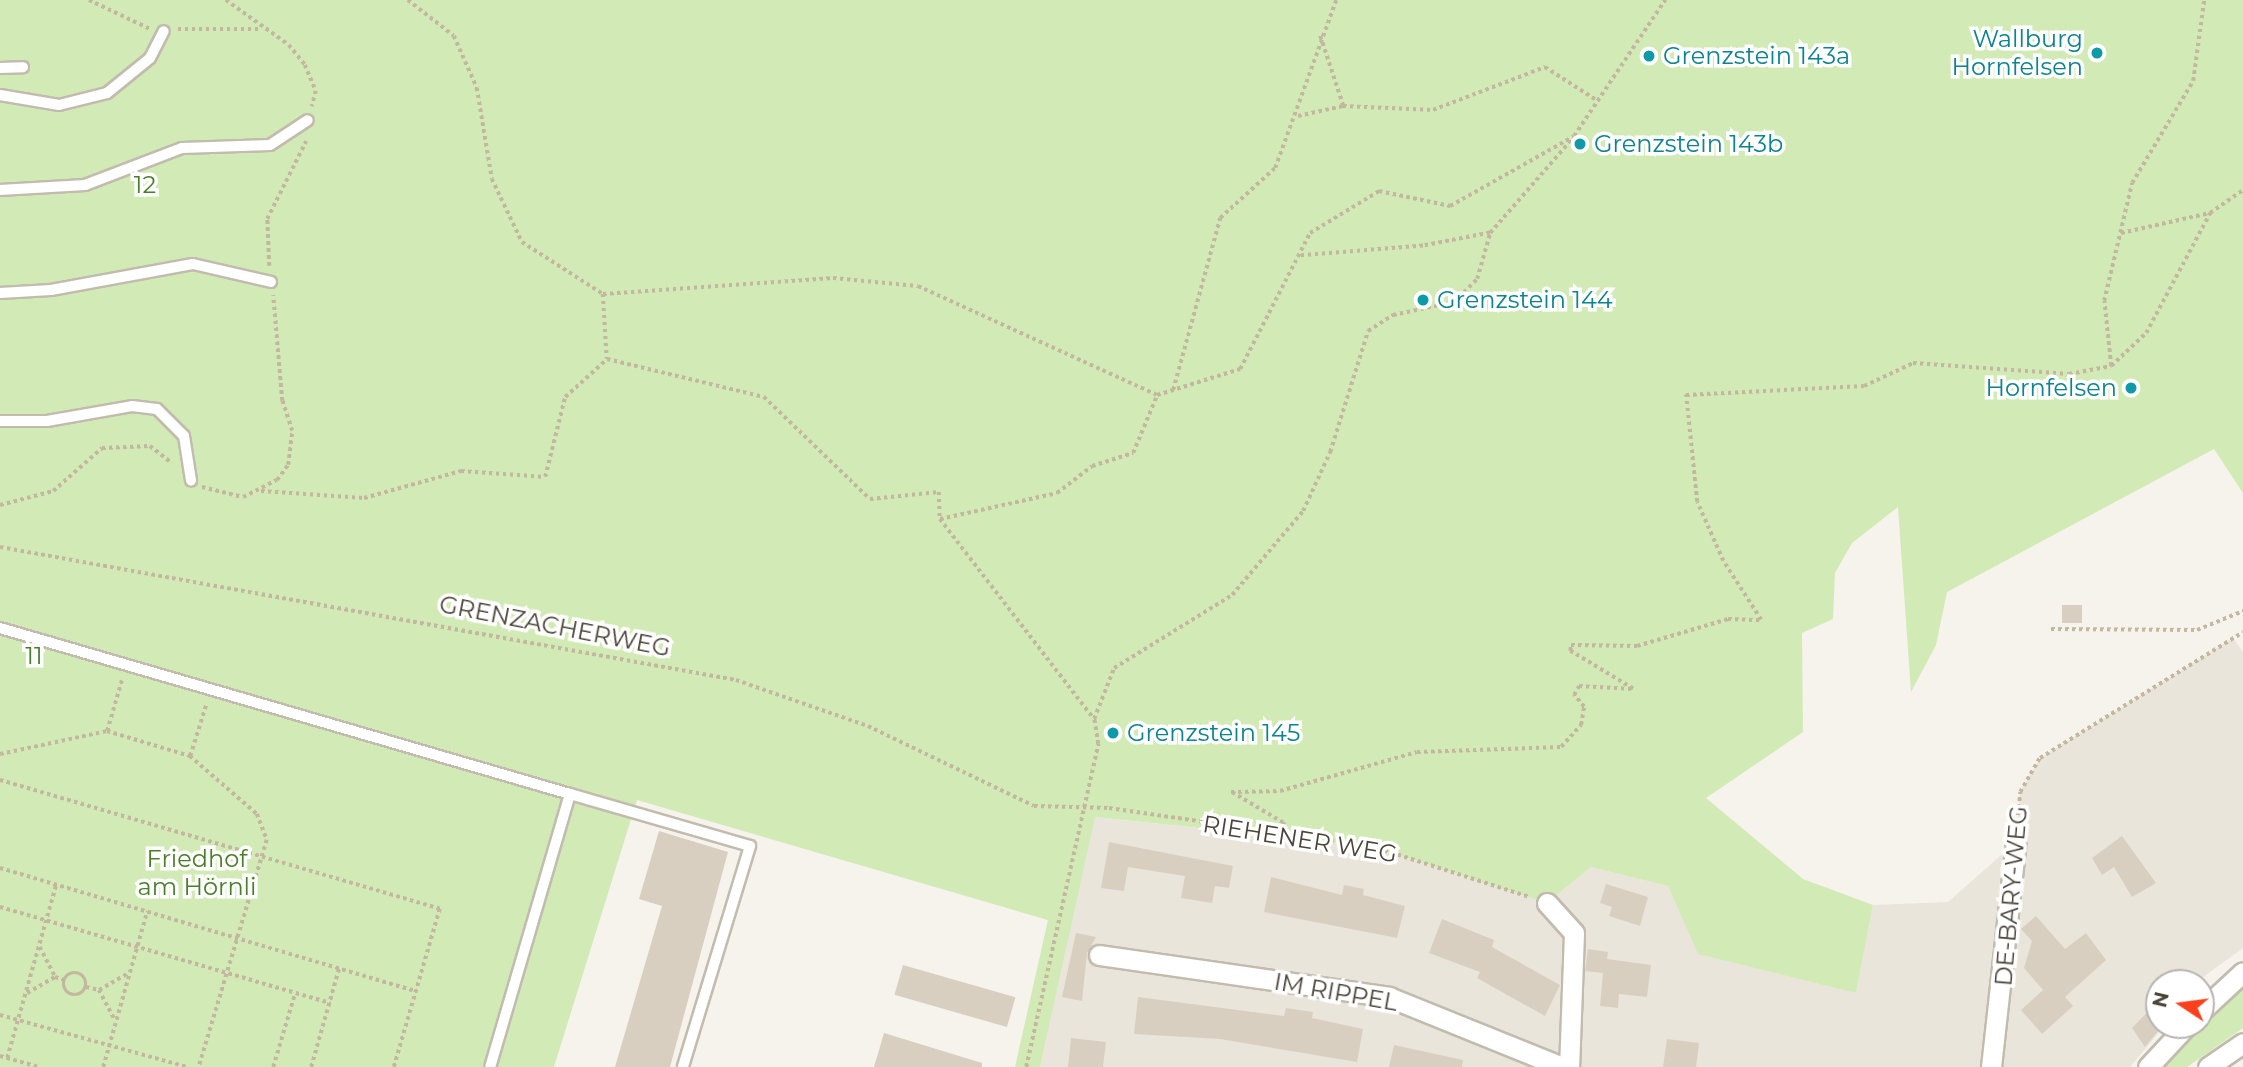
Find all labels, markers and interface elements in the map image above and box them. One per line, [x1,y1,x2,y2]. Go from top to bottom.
place label: Wallburg Hornfelsen [1951,25,2083,81]
place label: Grenzstein 143a [1663,42,1850,70]
marker: Wallburg Hornfelsen [2089,45,2105,61]
marker: Grenzstein 143a [1641,48,1657,64]
place label: Grenzstein 143b [1594,130,1783,158]
marker: Grenzstein 143b [1572,136,1588,152]
park label: 12 [134,171,156,199]
place label: Grenzstein 144 [1437,286,1613,314]
marker: Grenzstein 144 [1415,292,1431,308]
place label: Hornfelsen [1985,374,2117,402]
marker: Hornfelsen [2123,380,2139,396]
street label: GRENZACHERWEG [437,589,673,663]
park label: 11 [25,642,43,670]
place label: Grenzstein 145 [1127,719,1300,747]
marker: Grenzstein 145 [1105,725,1121,741]
street label: DE-BARY-WEG [1989,805,2033,987]
street label: RIEHENER WEG [1201,809,1399,869]
park label: Friedhof am Hörnli [137,845,257,901]
street label: IM RIPPEL [1272,967,1400,1017]
north arrow [2145,969,2215,1039]
text: N [2148,990,2174,1010]

